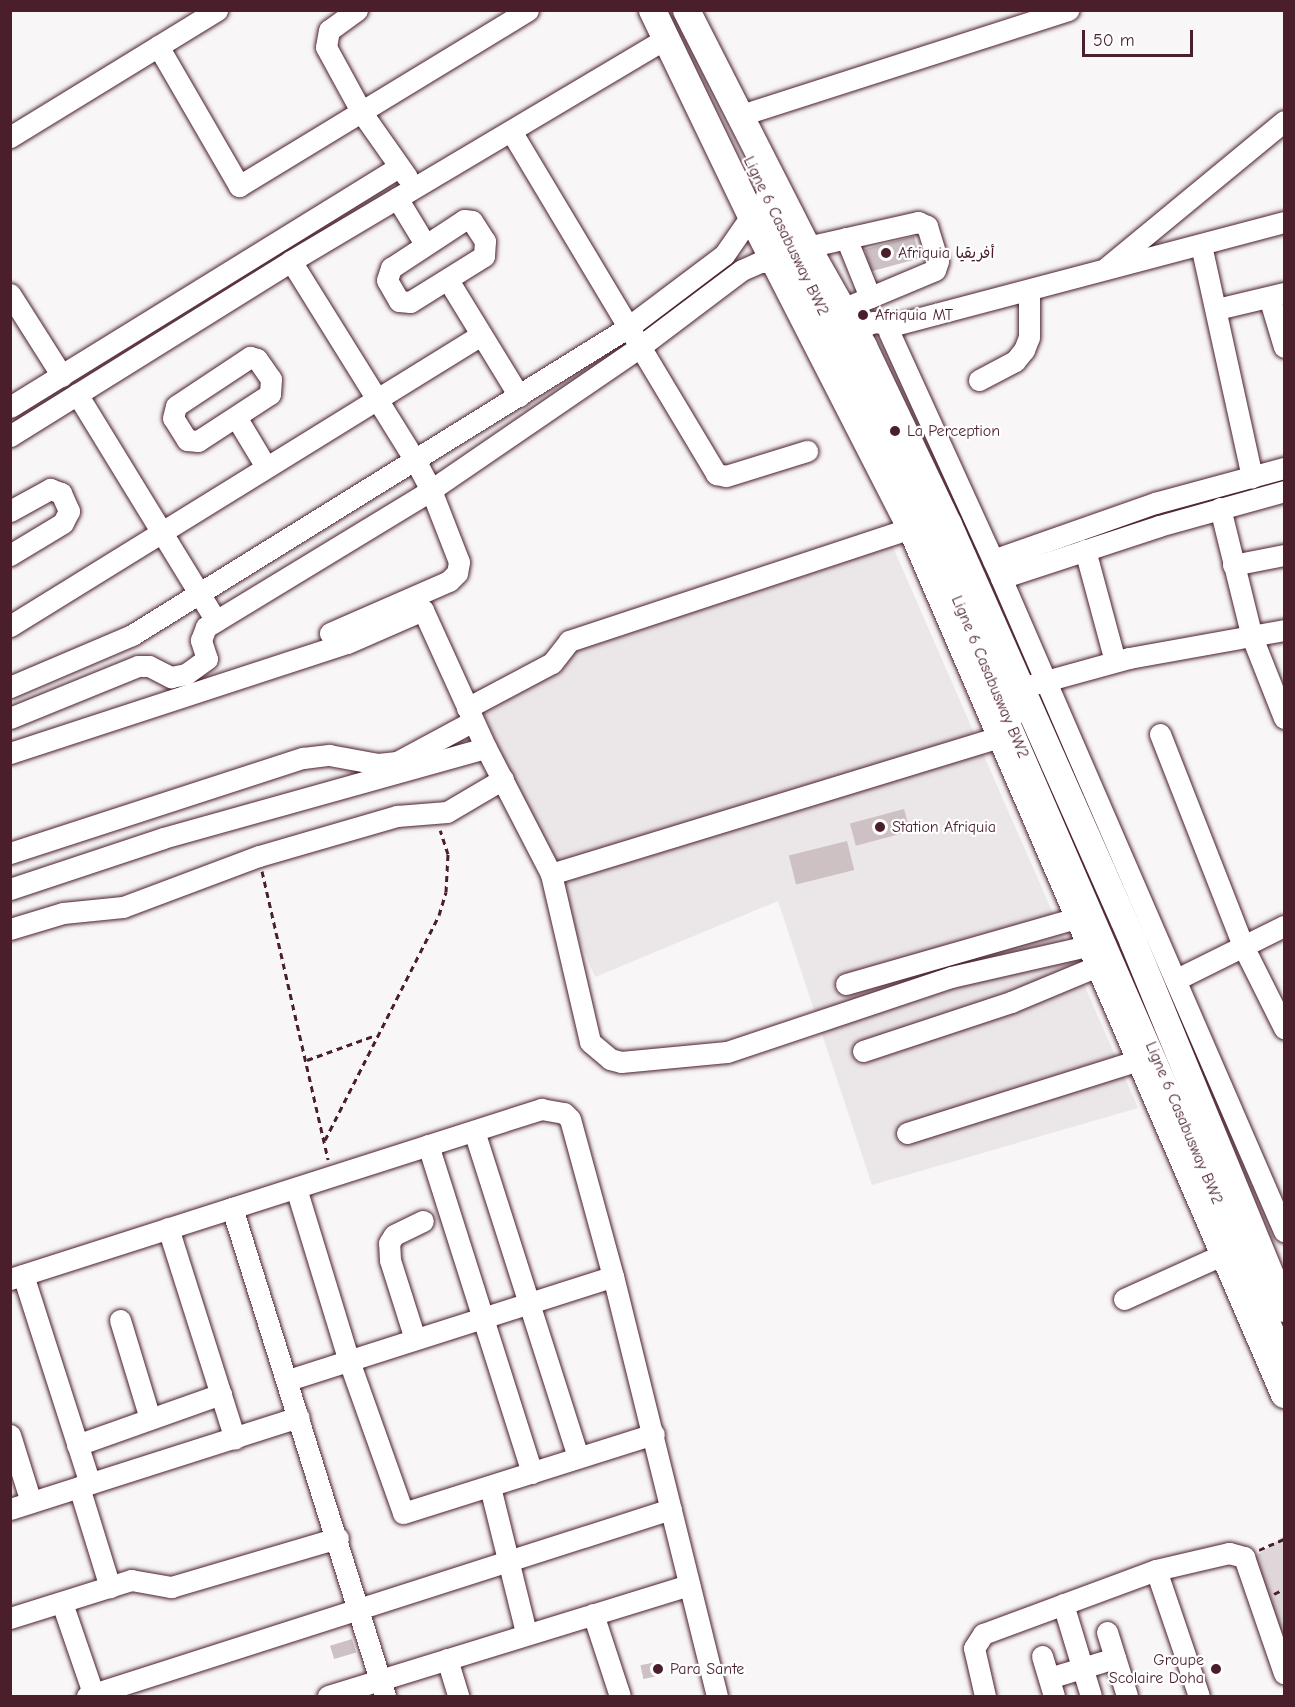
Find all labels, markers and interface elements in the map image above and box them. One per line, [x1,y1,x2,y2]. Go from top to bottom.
scale bar [1085,18,1196,56]
text: 50 m [1093,30,1135,51]
street label: Ligne 6 Casabusway BW2 [739,153,833,319]
place label: Afriquia أفريقيا [898,243,994,263]
marker: Afriquia أفريقيا [879,246,893,260]
place label: Afriquia MT [875,305,953,325]
marker: Afriquia MT [856,308,870,322]
place label: La Perception [907,421,1000,441]
marker: La Perception [888,424,902,438]
street label: Ligne 6 Casabusway BW2 [947,593,1033,761]
place label: Station Afriquia [892,817,996,837]
marker: Station Afriquia [873,820,887,834]
street label: Ligne 6 Casabusway BW2 [1141,1039,1227,1207]
place label: Groupe Scolaire Doha [1109,1650,1204,1688]
place label: Para Sante [670,1659,744,1679]
marker: Para Sante [651,1662,665,1676]
marker: Groupe Scolaire Doha [1209,1662,1223,1676]

